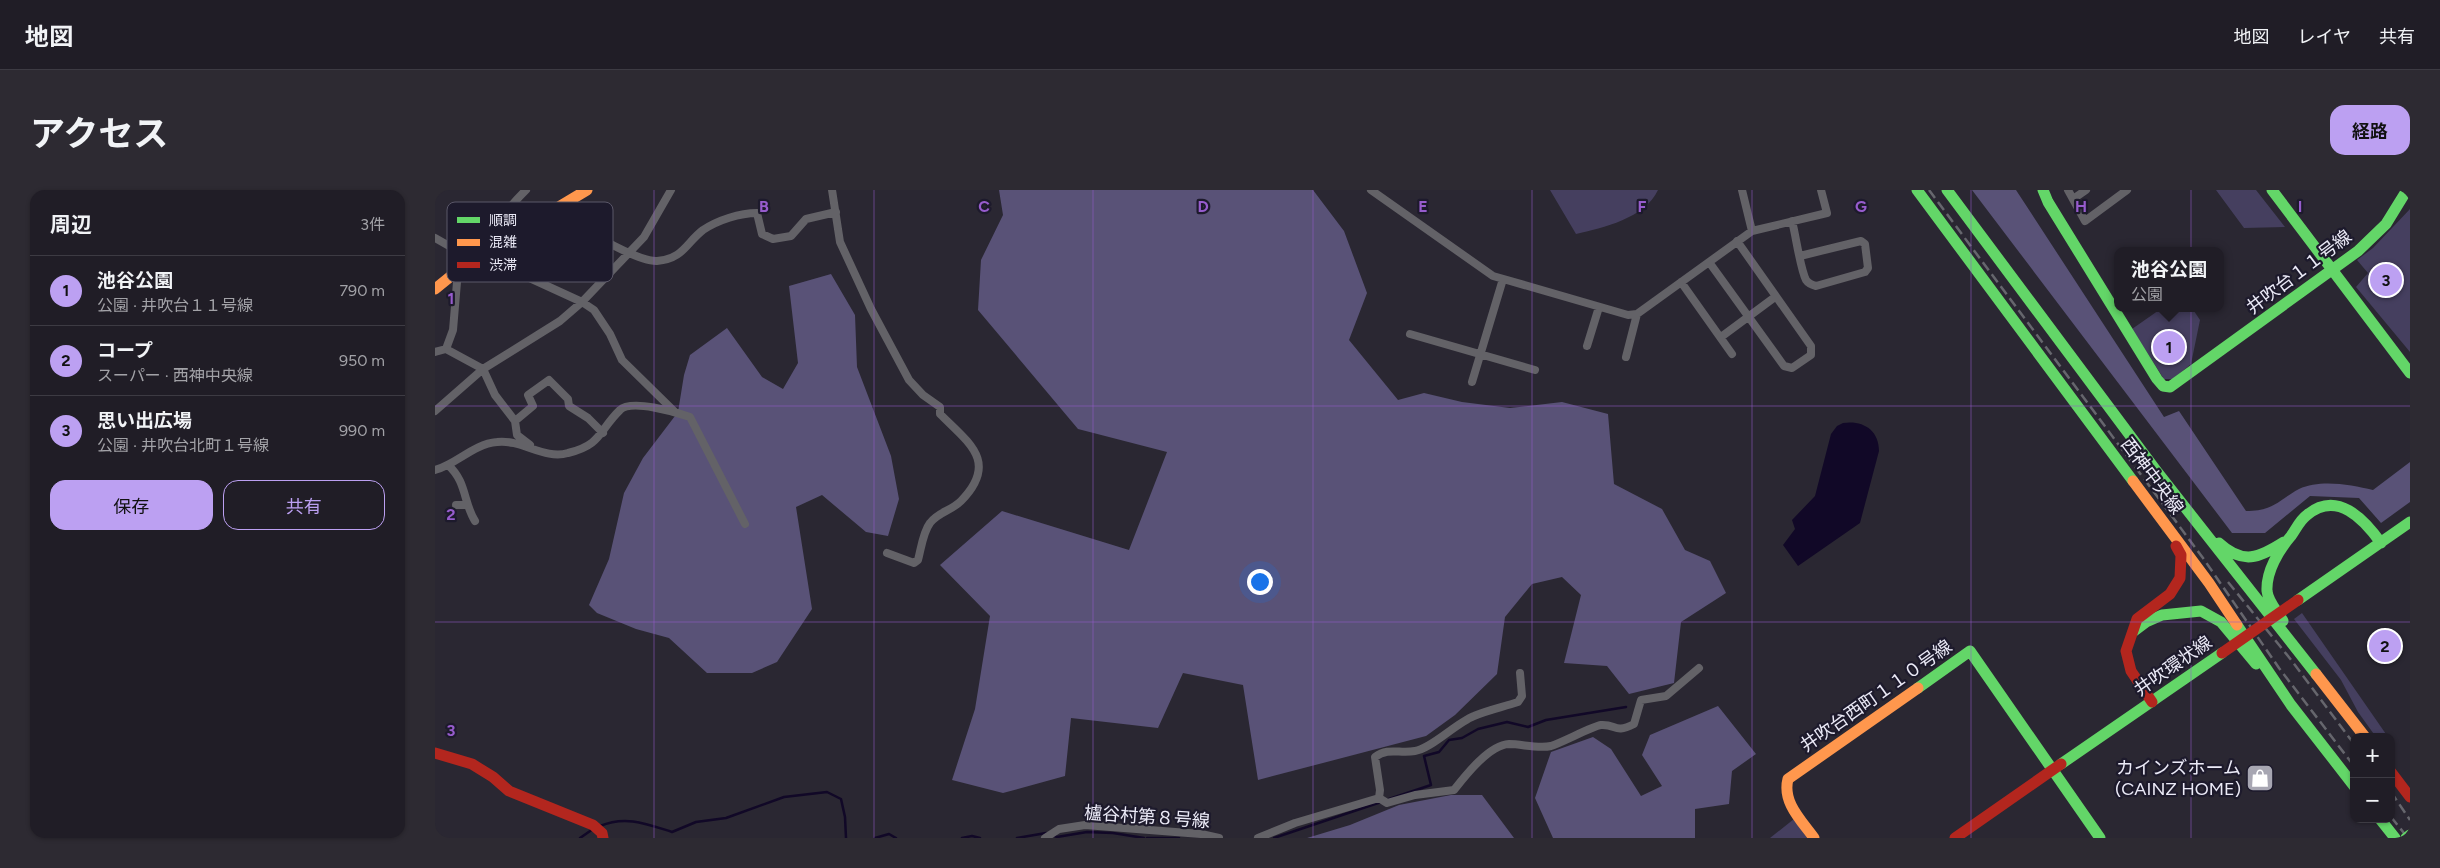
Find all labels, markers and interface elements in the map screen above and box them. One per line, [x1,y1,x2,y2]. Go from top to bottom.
text: 地図 [25,22,73,51]
text: 地図 [2234,26,2270,48]
text: レイヤ [2298,26,2351,48]
text: 共有 [2379,26,2415,48]
button: 経路 [2330,105,2410,155]
text: アクセス [30,113,168,155]
text: B [759,197,769,216]
text: C [978,197,990,216]
text: D [1197,197,1209,216]
text: E [1418,197,1428,216]
text: F [1638,197,1647,216]
text: G [1855,197,1867,216]
text: H [2075,197,2087,216]
text: I [2298,197,2302,216]
legend [447,202,613,282]
text: 周辺 [50,212,92,237]
text: 順調 [489,212,517,229]
text: 3件 [360,215,385,234]
street label: 井吹台１１号線 [2242,225,2356,319]
text: 混雑 [489,234,517,251]
popup [2114,247,2224,312]
text: 渋滞 [489,257,517,274]
text: 池谷公園 [2131,258,2207,281]
pin: 3 [2370,261,2402,299]
text: 池谷公園 [97,269,173,292]
text: 1 [63,281,69,300]
text: 790 m [340,281,385,300]
text: 公園 [2131,285,2163,304]
text: 1 [448,289,454,308]
text: 公園 · 井吹台１１号線 [97,296,253,315]
pin: 1 [2153,328,2185,366]
text: コープ [97,339,153,362]
text: 2 [61,351,71,370]
text: 950 m [339,351,385,370]
text: スーパー · 西神中央線 [97,366,253,385]
text: 思い出広場 [97,409,192,432]
text: 3 [62,421,70,440]
text: 990 m [339,421,385,440]
street label: 西神中央線 [2116,433,2188,519]
text: 公園 · 井吹台北町１号線 [97,436,269,455]
button: 保存 [50,480,213,530]
button: 共有 [223,480,385,530]
text: 2 [446,505,456,524]
your location [1247,569,1273,595]
pin: 2 [2369,627,2401,665]
street label: 井吹環状線 [2130,631,2216,701]
street label: 井吹台西町１１０号線 [1796,635,1956,757]
text: 3 [447,721,456,740]
map controls [2350,733,2395,823]
button: + [2350,733,2395,778]
place label: カインズホーム (CAINZ HOME) [2115,757,2241,800]
shop icon: カインズホーム (CAINZ HOME) [2245,763,2275,793]
button: − [2350,778,2395,823]
street label: 櫨谷村第８号線 [1083,802,1211,832]

